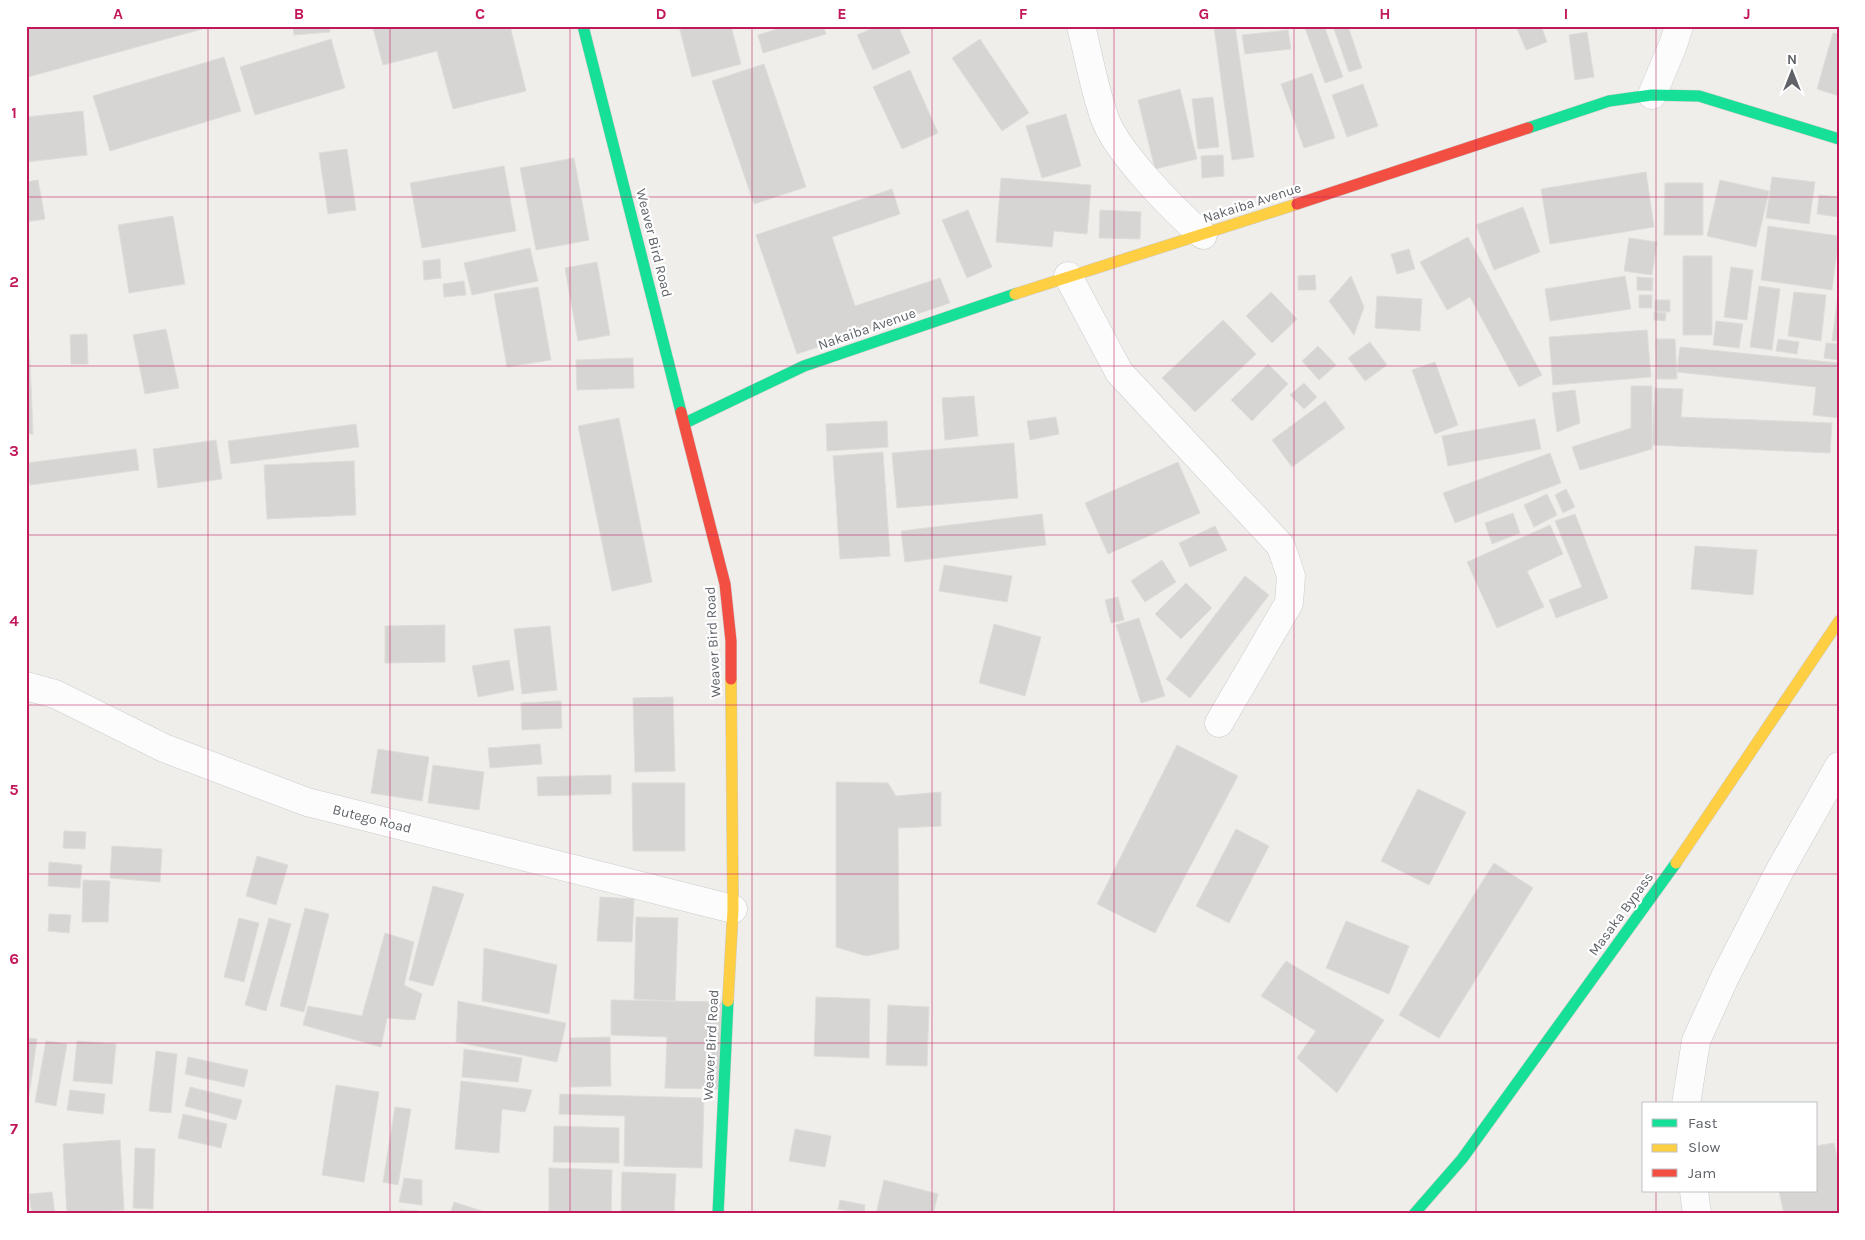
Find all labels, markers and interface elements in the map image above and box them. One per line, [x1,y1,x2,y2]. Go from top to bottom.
text: A [113,4,123,23]
text: B [294,4,304,23]
text: C [475,4,485,23]
text: D [656,4,667,23]
text: E [837,4,847,23]
text: F [1019,4,1028,23]
text: G [1199,4,1209,23]
text: H [1379,4,1391,23]
text: I [1564,4,1568,23]
text: J [1743,4,1751,23]
north arrow [1768,48,1818,98]
text: N [1787,51,1797,68]
text: 1 [11,103,17,122]
street label: Nakaiba Avenue [1201,179,1303,227]
street label: Weaver Bird Road [632,187,676,299]
text: 2 [9,272,19,291]
street label: Nakaiba Avenue [816,304,918,354]
text: 3 [9,441,19,460]
street label: Weaver Bird Road [702,586,724,698]
text: 4 [9,611,19,630]
text: 5 [9,780,19,799]
street label: Butego Road [331,801,413,837]
street label: Masaka Bypass [1585,869,1657,959]
text: 6 [9,949,19,968]
street label: Weaver Bird Road [700,989,722,1101]
legend [1642,1102,1818,1192]
text: Fast [1688,1114,1718,1132]
text: 7 [10,1119,18,1138]
text: Slow [1688,1138,1720,1156]
text: Jam [1688,1164,1716,1182]

